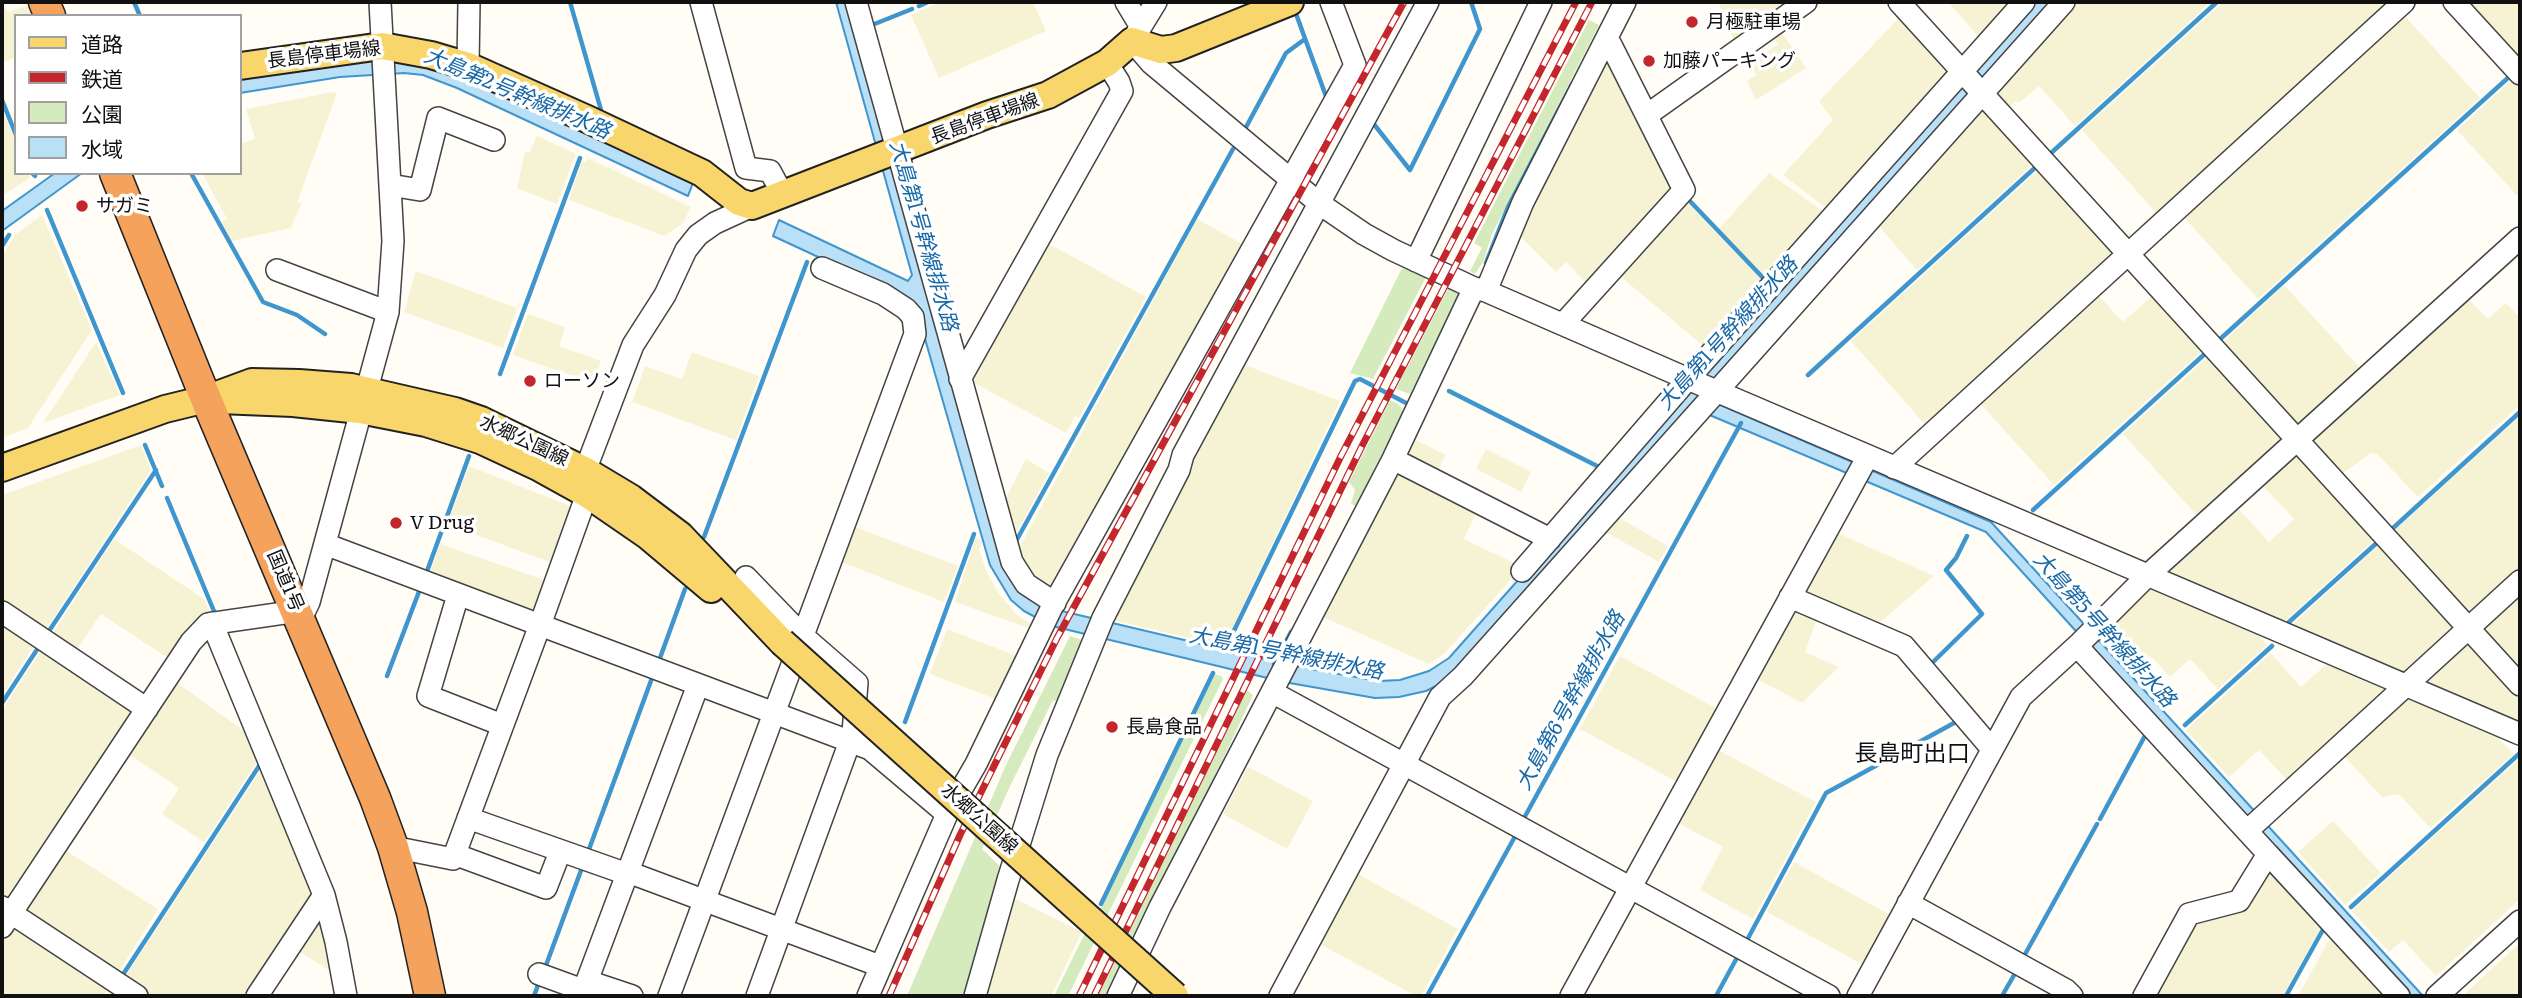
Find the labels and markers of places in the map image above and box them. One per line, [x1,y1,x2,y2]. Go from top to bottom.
place label: 月極駐車場 [1706,11,1801,33]
marker: 月極駐車場 [1684,14,1700,30]
place label: 加藤パーキング [1663,50,1796,72]
marker: 加藤パーキング [1641,53,1657,69]
place label: サガミ [96,195,153,217]
marker: サガミ [74,198,90,214]
place label: ローソン [544,370,620,392]
marker: ローソン [522,373,538,389]
place label: V Drug [410,512,474,534]
marker: V Drug [388,515,404,531]
place label: 長島食品 [1126,716,1202,738]
marker: 長島食品 [1104,719,1120,735]

